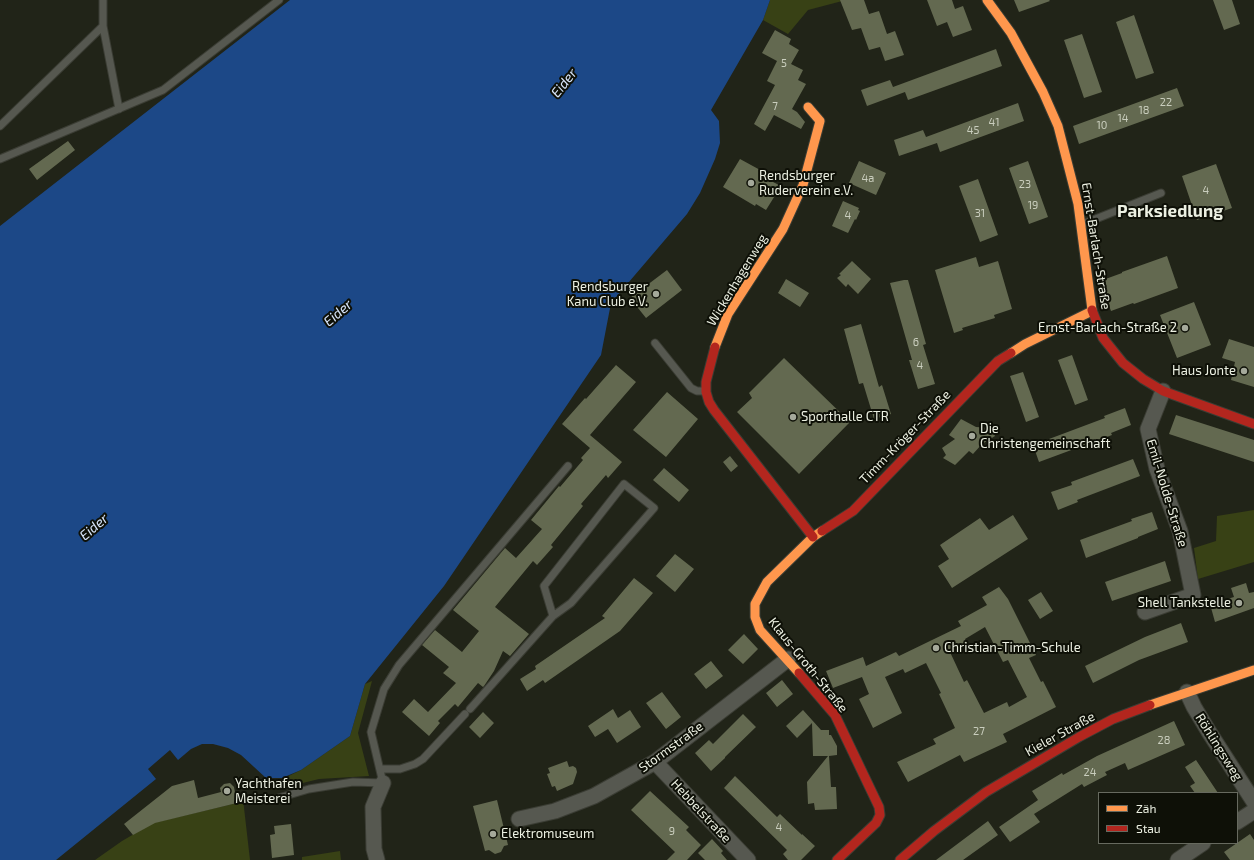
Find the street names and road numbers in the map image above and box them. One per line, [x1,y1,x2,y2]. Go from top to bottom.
street label: Ernst-Barlach-Straße [1078,181,1114,311]
street label: Wickenhagenweg [703,231,771,329]
street label: Timm-Kröger-Straße [856,387,954,487]
street label: Emil-Nolde-Straße [1143,437,1191,549]
street label: Klaus-Groth-Straße [765,614,851,716]
street label: Kieler Straße [1022,708,1098,760]
street label: Röhlingsweg [1192,711,1246,783]
street label: Stormstraße [636,718,706,776]
street label: Hebbelstraße [668,776,734,846]

